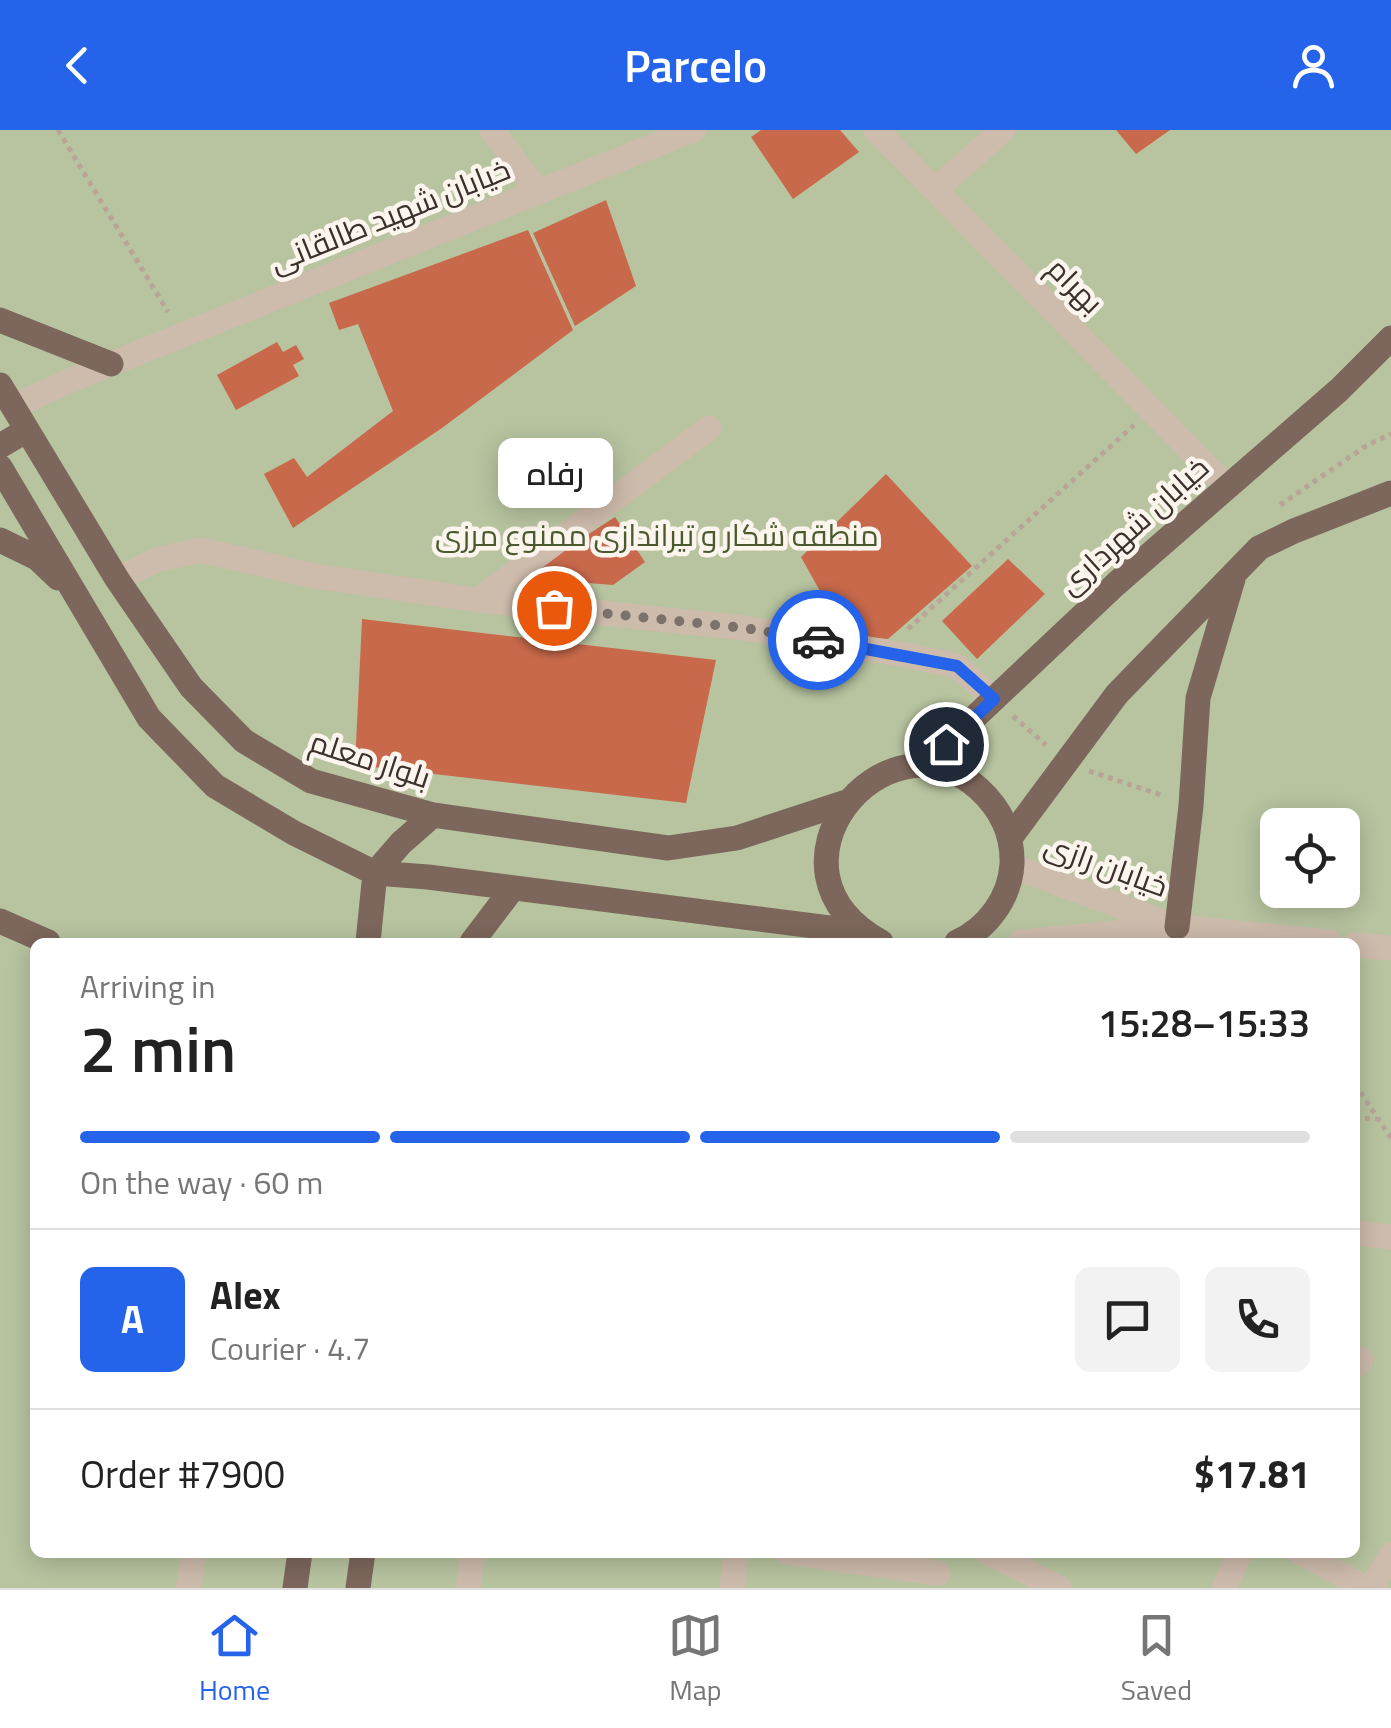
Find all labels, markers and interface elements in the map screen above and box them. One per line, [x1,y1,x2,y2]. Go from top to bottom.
text: Parcelo [624,31,767,99]
icon: back [50,38,105,93]
icon: person [1286,38,1341,93]
street label: خیابان شهيد طالقانی [262,146,517,284]
street label: بهرام [1037,247,1114,324]
callout: رفاه [496,438,612,508]
street label: خیابان شهرداری [1048,445,1219,605]
text: رفاه [527,449,584,497]
park label: منطقه شکار و تیراندازی ممنوع مرزی [435,512,879,558]
pin [512,566,597,651]
icon: bag [527,581,582,636]
courier [768,590,868,690]
icon: car [791,613,846,668]
pin [904,702,989,787]
icon: home [919,717,974,772]
street label: بلوار معلم [304,718,437,800]
map controls [1260,808,1360,908]
button: locate [1260,808,1360,908]
street label: خیابان رازی [1038,821,1175,909]
text: Arriving in [80,962,216,1010]
text: 15:28–15:33 [1098,994,1310,1052]
text: 2 min [80,998,236,1097]
text: On the way · 60 m [80,1158,323,1206]
text: Alex [210,1266,281,1324]
button: chat [1075,1267,1180,1372]
button: phone [1205,1267,1310,1372]
text: A [121,1290,144,1348]
text: Courier · 4.7 [210,1324,370,1372]
text: Order #7900 [80,1445,285,1503]
text: $17.81 [1194,1445,1310,1503]
tab: Home [199,1608,270,1711]
tab: Map [668,1608,723,1711]
tab: Saved [1121,1608,1192,1711]

